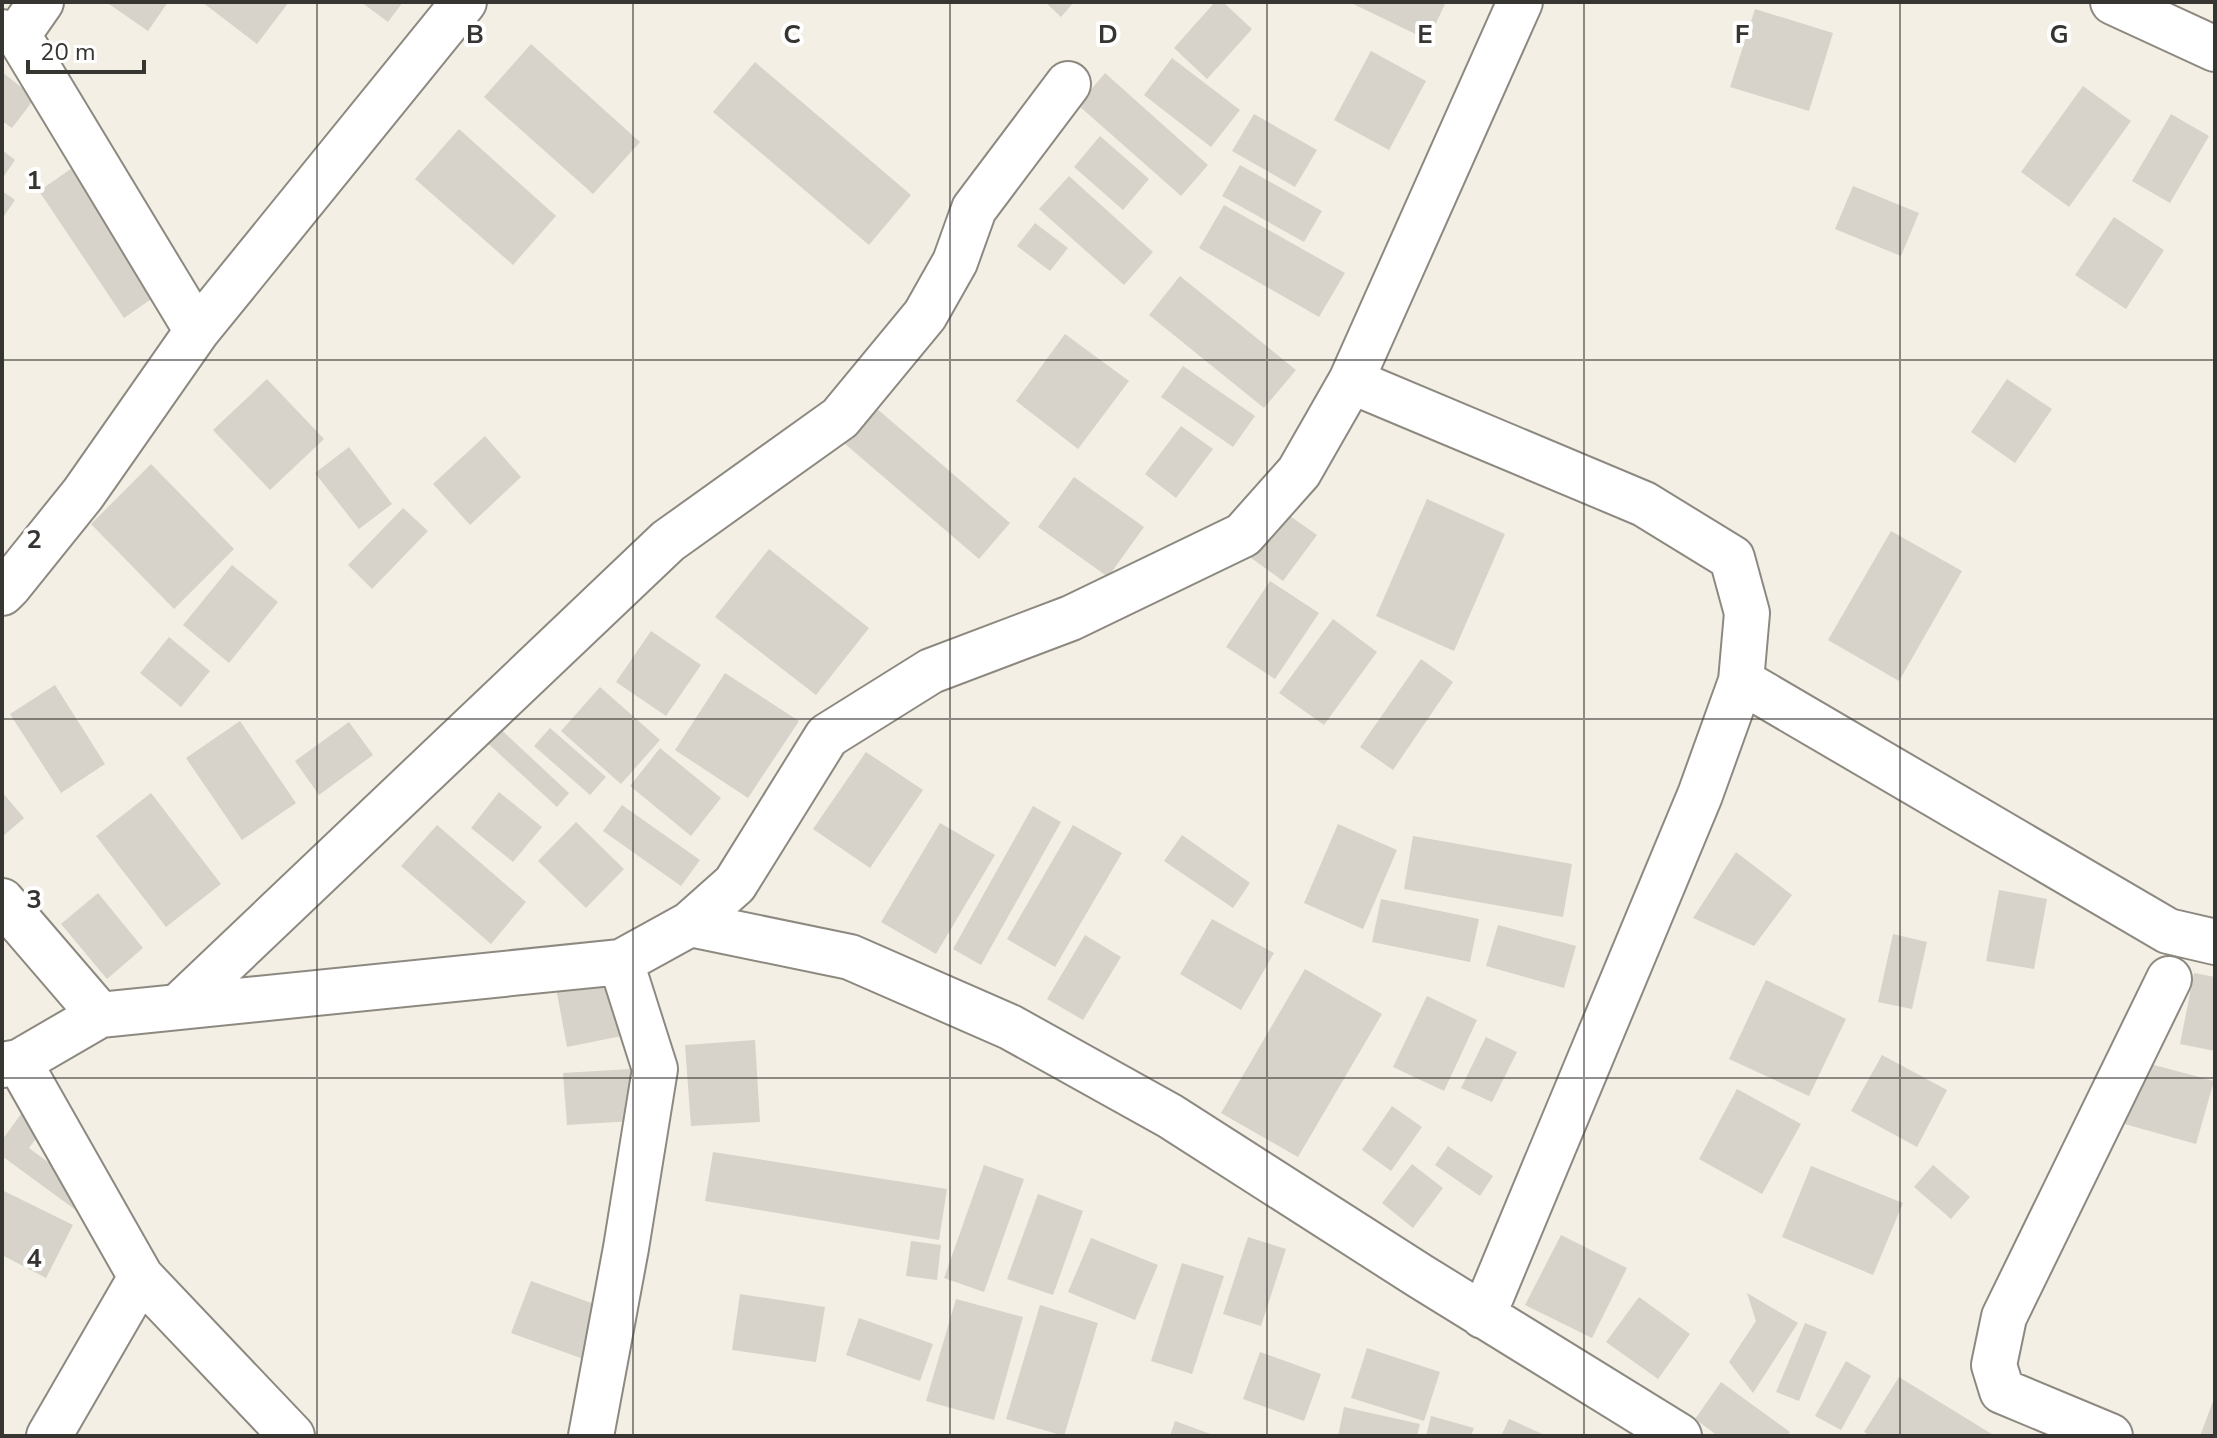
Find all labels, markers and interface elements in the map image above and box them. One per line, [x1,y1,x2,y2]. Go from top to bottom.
text: B [466,17,484,52]
text: C [783,17,801,52]
text: D [1098,17,1118,52]
text: E [1417,17,1433,52]
text: F [1735,17,1749,52]
text: G [2049,17,2069,52]
scale bar [28,24,144,74]
text: 20 m [40,36,96,68]
text: 1 [26,163,42,198]
text: 2 [26,522,42,557]
text: 3 [26,882,42,917]
text: 4 [26,1241,42,1276]

